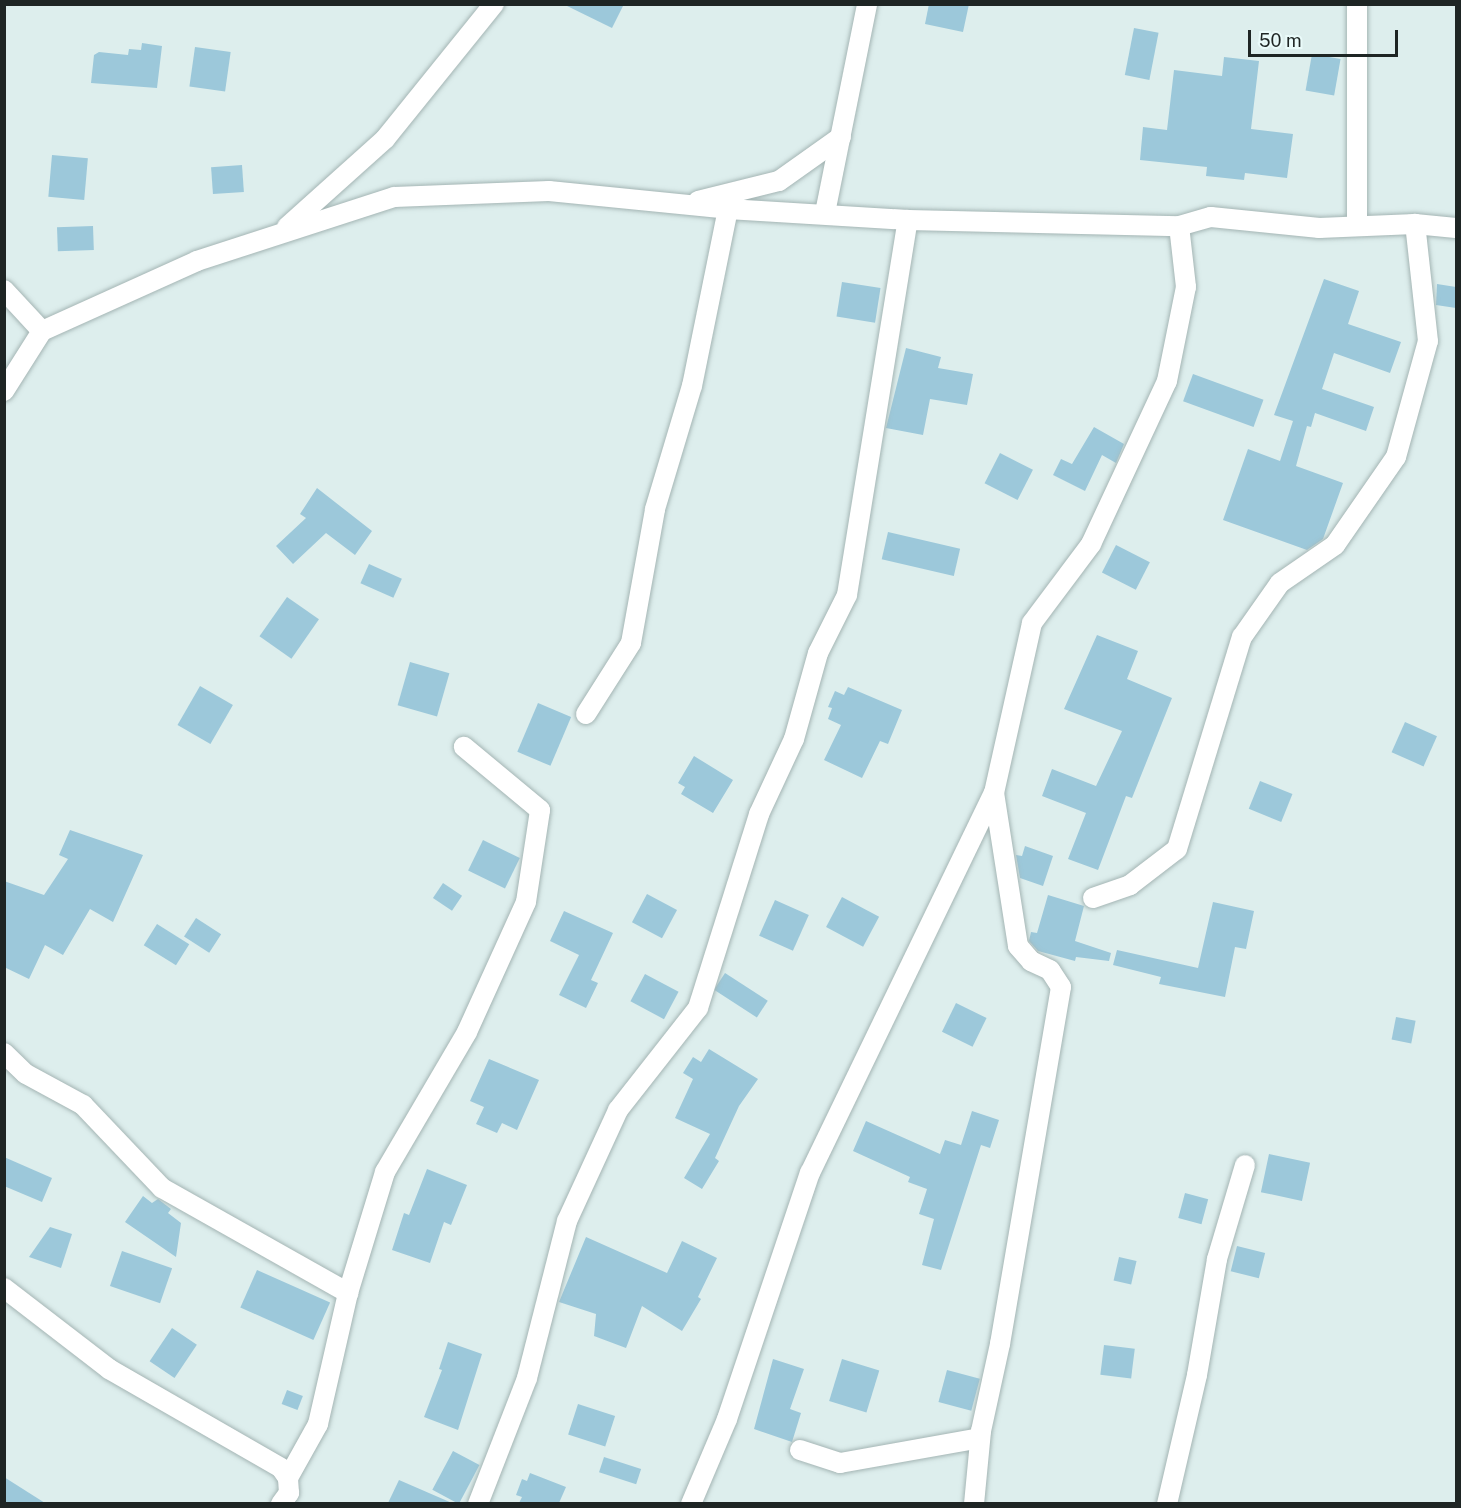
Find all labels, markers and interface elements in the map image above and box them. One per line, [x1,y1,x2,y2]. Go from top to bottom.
scale bar [1251,18,1401,56]
text: 50 m [1259,30,1302,51]

